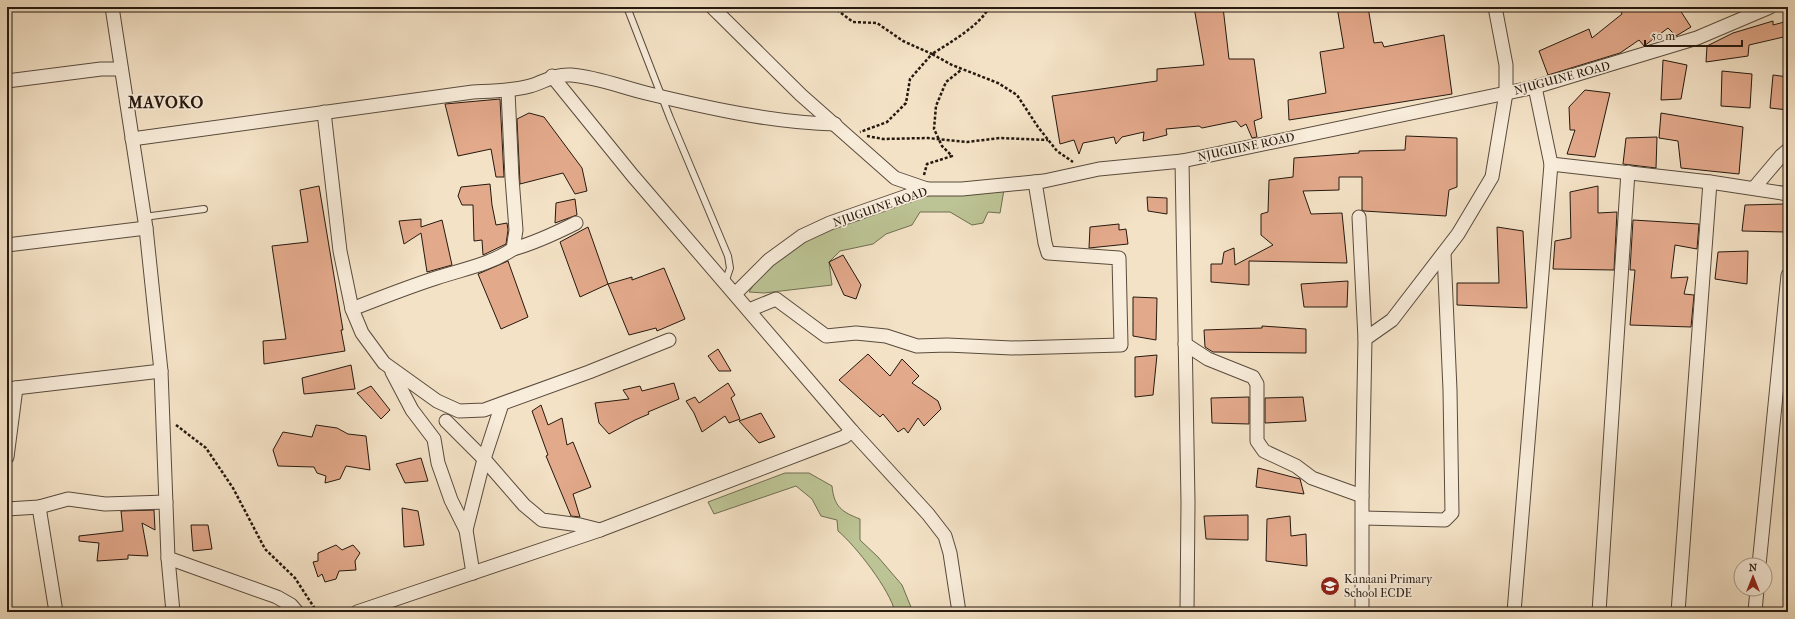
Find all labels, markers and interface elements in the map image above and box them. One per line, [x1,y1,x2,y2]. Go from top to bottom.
scale bar [1645,22,1742,48]
text: 50 m [1651,29,1675,43]
street label: NJUGUINE ROAD [1512,58,1612,98]
district label: MAVOKO [127,93,204,112]
street label: NJUGUINE ROAD [1196,130,1296,164]
street label: NJUGUINE ROAD [831,184,929,230]
north arrow [1733,557,1773,597]
text: N [1749,561,1758,574]
place label: Kanaani Primary School ECDE [1344,572,1433,600]
school or university icon: Kanaani Primary School ECDE [1319,575,1341,597]

